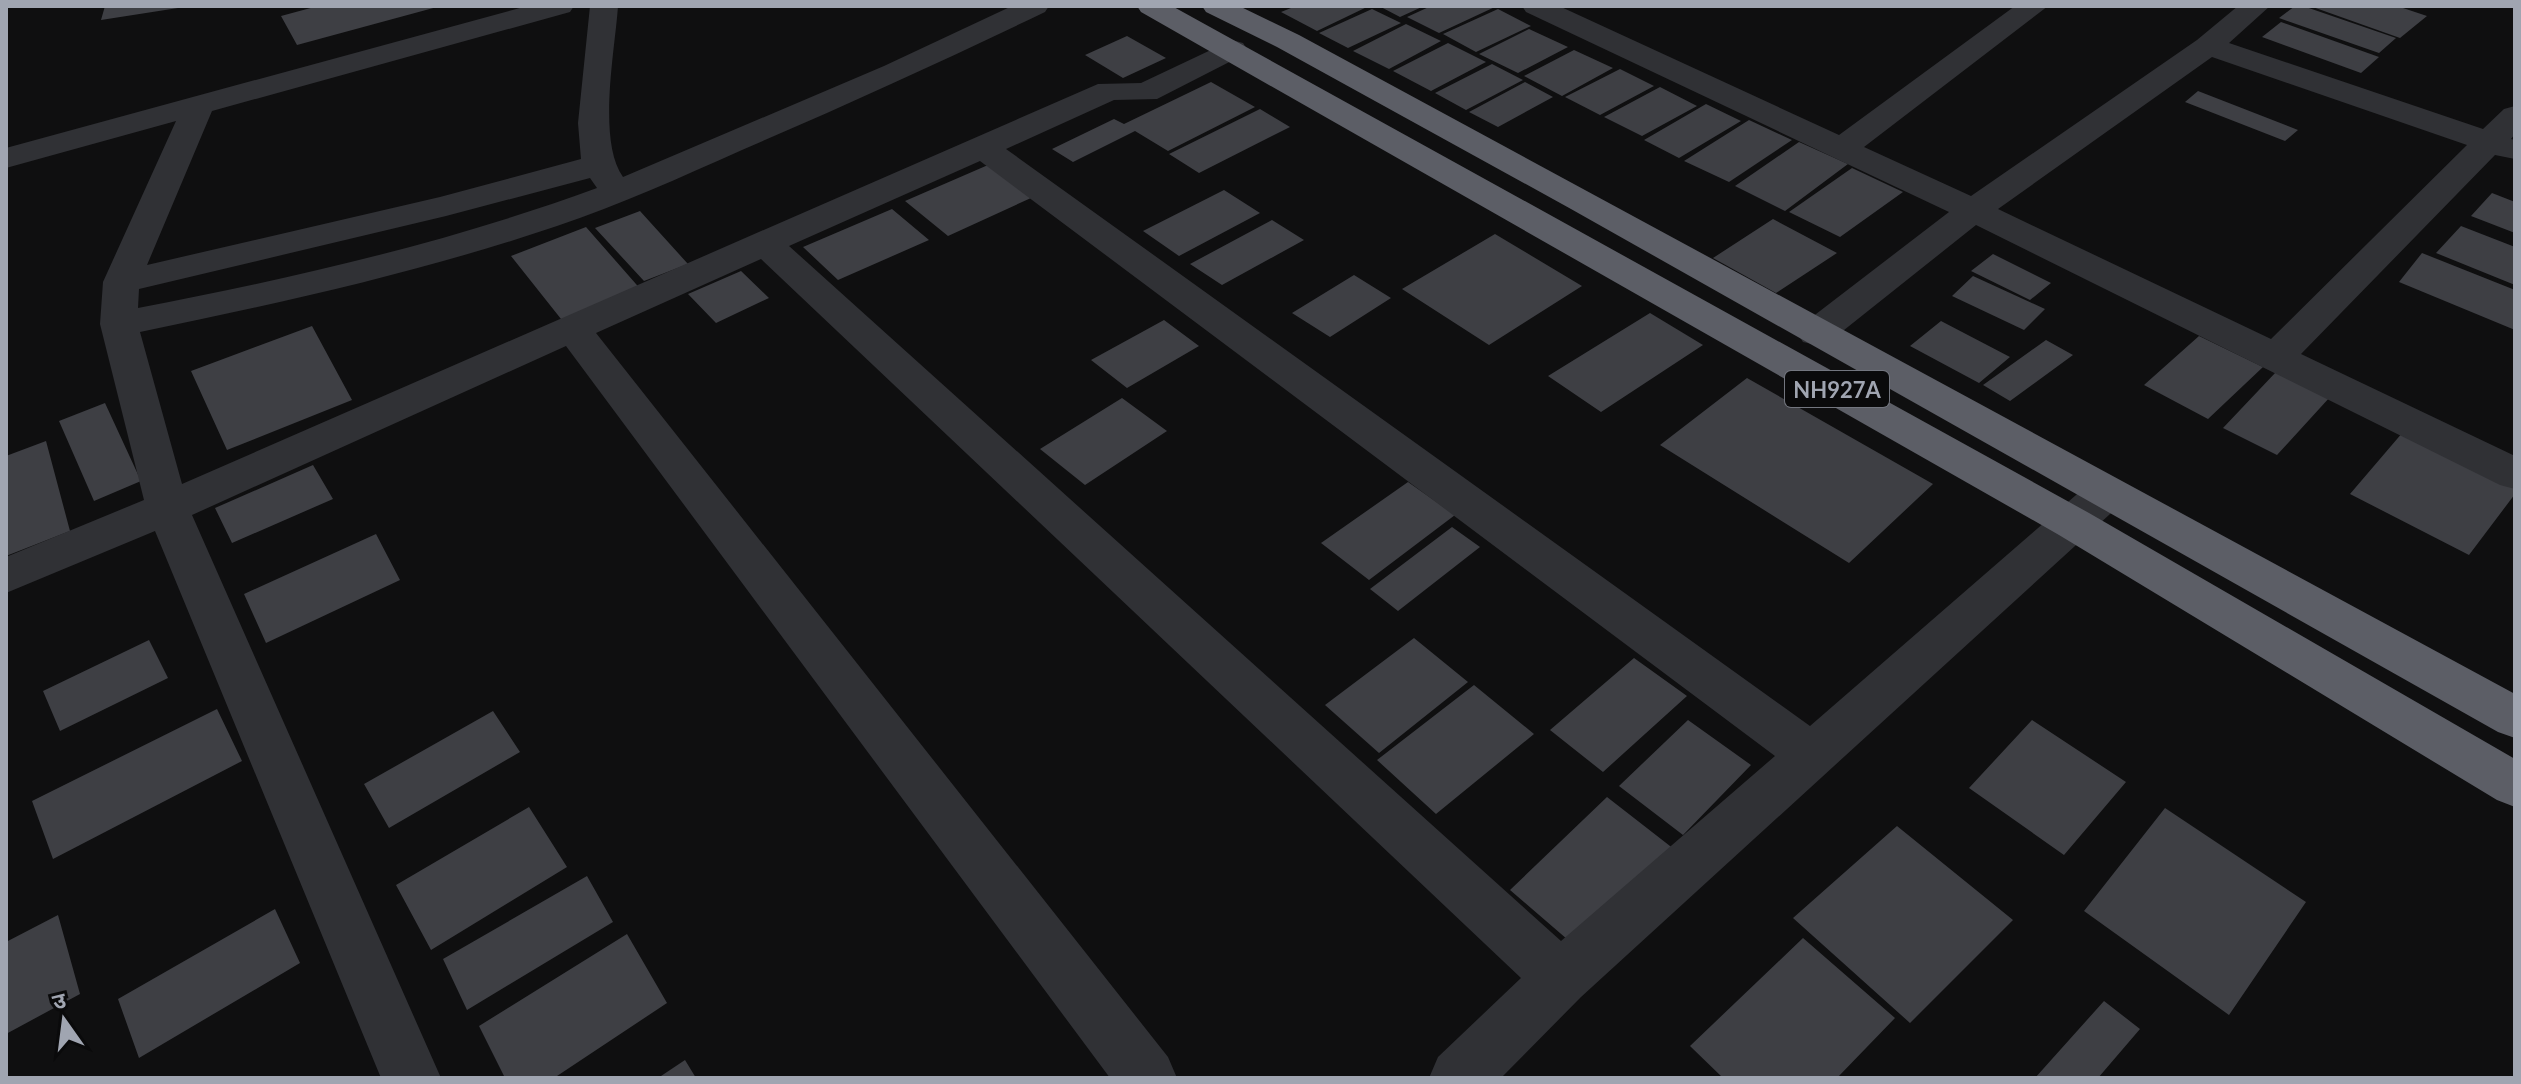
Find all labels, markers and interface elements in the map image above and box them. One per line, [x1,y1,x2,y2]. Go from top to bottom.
road number: NH927A [1785,371,1889,407]
north arrow [24,980,104,1060]
text: उ [50,985,70,1015]

